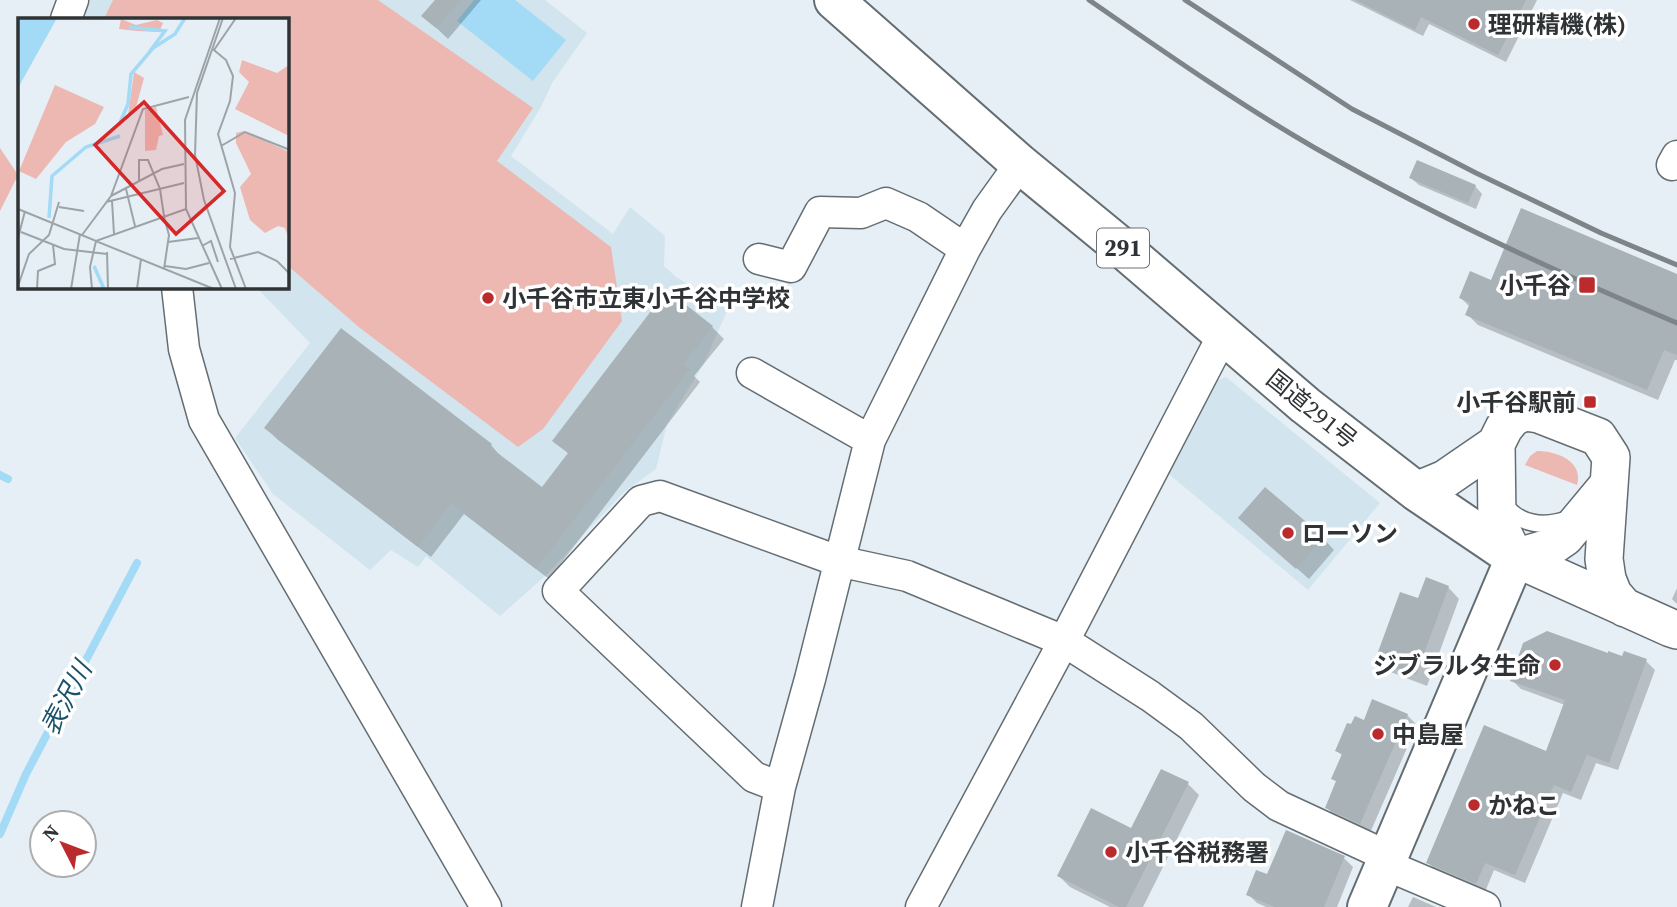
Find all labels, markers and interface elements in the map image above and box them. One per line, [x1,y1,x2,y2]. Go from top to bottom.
place label: 理研精機(株) [1488,8,1626,41]
marker: 理研精機(株) [1466,16,1482,32]
inset map [18,18,289,289]
road number: 291 [1097,229,1149,268]
place label: 小千谷 [1499,269,1571,302]
marker: 小千谷 [1577,275,1597,295]
place label: 小千谷市立東小千谷中学校 [502,282,790,315]
marker: 小千谷市立東小千谷中学校 [480,290,496,306]
street label: 国道291号 [1260,362,1364,456]
place label: 小千谷駅前 [1456,386,1576,419]
marker: 小千谷駅前 [1582,394,1598,410]
place label: ローソン [1302,517,1398,550]
marker: ローソン [1280,525,1296,541]
place label: ジブラルタ生命 [1373,649,1541,682]
water label: 表沢川 [32,652,102,741]
marker: ジブラルタ生命 [1547,657,1563,673]
place label: 中島屋 [1392,718,1464,751]
marker: 中島屋 [1370,726,1386,742]
place label: かねこ [1488,789,1560,822]
marker: かねこ [1466,797,1482,813]
north arrow [28,809,98,879]
text: N [36,819,65,846]
place label: 小千谷税務署 [1125,836,1269,869]
marker: 小千谷税務署 [1103,844,1119,860]

